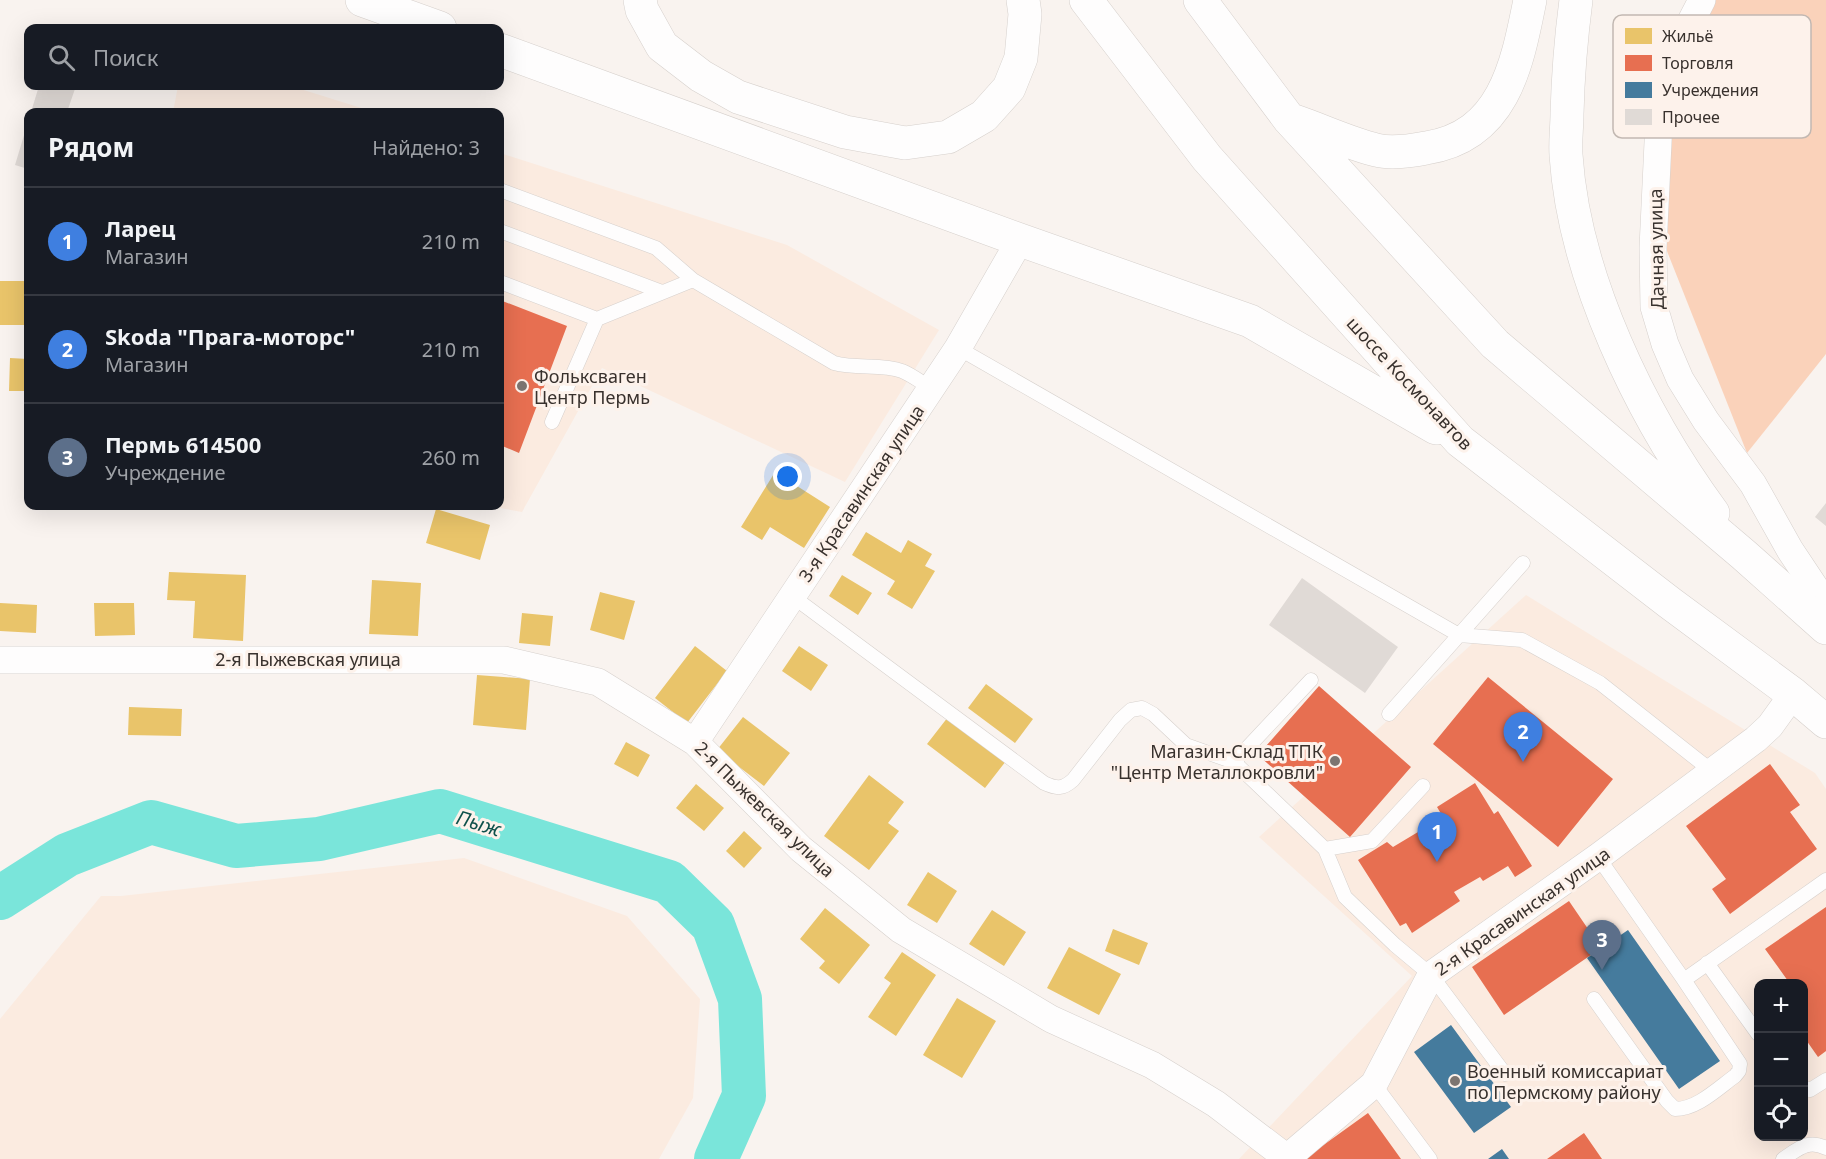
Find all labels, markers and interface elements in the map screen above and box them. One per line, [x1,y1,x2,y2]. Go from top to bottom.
legend [1613,15,1811,138]
search box [24,24,504,90]
text: Жильё [1662,25,1714,47]
icon: search [45,41,78,74]
text: Поиск [93,42,158,72]
text: Торговля [1662,52,1734,74]
text: Учреждения [1662,79,1759,101]
text: Прочее [1662,106,1720,128]
text: Рядом [48,129,134,165]
text: Найдено: 3 [372,134,480,161]
street label: Дачная улица [1643,188,1669,310]
text: Ларец [105,213,175,243]
text: 1 [62,228,73,255]
text: 210 m [422,228,480,255]
text: Магазин [105,243,189,270]
street label: шоссе Космонавтов [1342,311,1478,455]
text: Skoda "Прага-моторс" [105,321,355,351]
text: 2 [62,336,73,363]
text: 210 m [422,336,480,363]
text: Магазин [105,351,189,378]
place label: Фольксваген Центр Пермь [534,364,650,409]
marker: Фольксваген Центр Пермь [515,379,529,393]
street label: 3-я Красавинская улица [793,400,929,586]
text: Пермь 614500 [105,429,261,459]
text: 3 [62,444,73,471]
text: 260 m [422,444,480,471]
text: Учреждение [105,459,226,486]
your location [773,462,802,491]
street label: 2-я Пыжевская улица [215,647,401,671]
pin: 2 [1504,712,1543,762]
street label: 2-я Пыжевская улица [690,736,840,882]
place label: Магазин-Склад ТПК "Центр Металлокровли" [1111,739,1324,784]
marker: Магазин-Склад ТПК "Центр Металлокровли" [1328,754,1342,768]
water label: Пыж [453,803,505,843]
pin: 1 [1418,812,1456,862]
street label: 2-я Красавинская улица [1430,841,1614,981]
pin: 3 [1582,920,1622,970]
map controls [1754,979,1808,1141]
button: + [1754,979,1808,1033]
button: − [1754,1033,1808,1087]
place label: Военный комиссариат по Пермскому району [1467,1059,1664,1104]
marker: Военный комиссариат по Пермскому району [1448,1074,1462,1088]
button: locate [1754,1087,1808,1141]

